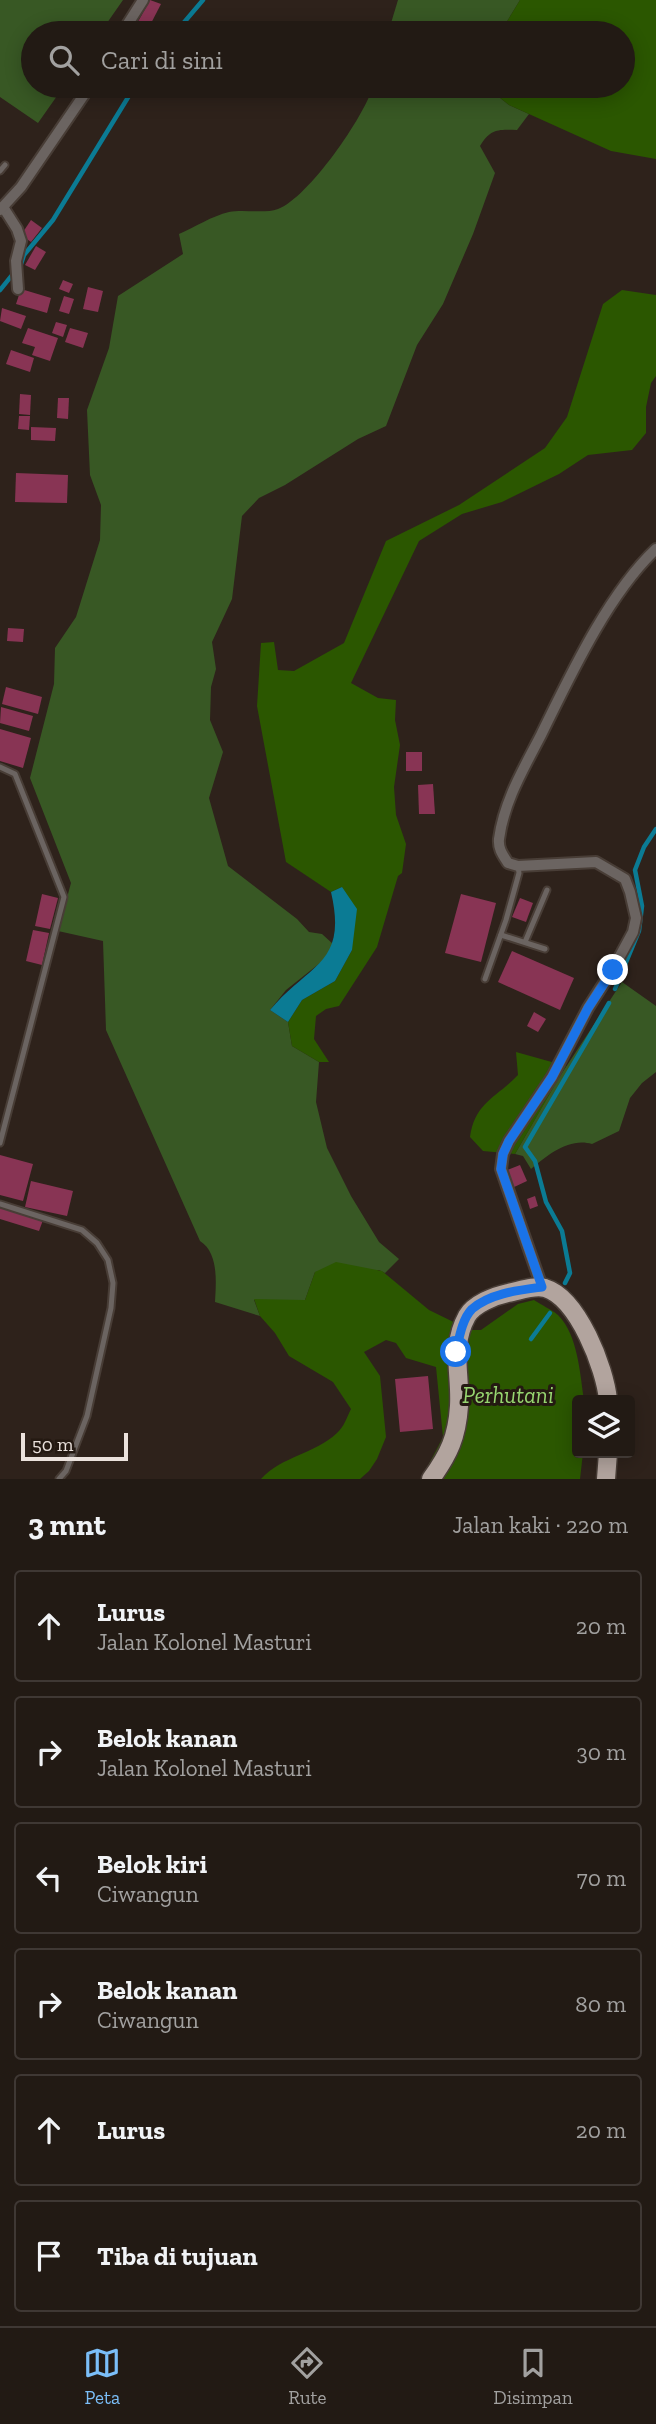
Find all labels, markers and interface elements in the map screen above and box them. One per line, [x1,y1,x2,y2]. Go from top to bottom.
search box [21,21,635,98]
icon: search [45,41,83,79]
text: Cari di sini [101,44,223,76]
route end [597,954,628,985]
route start [440,1336,471,1367]
park label: Perhutani [462,1381,554,1409]
map controls [572,1395,635,1458]
button: layers [572,1395,635,1458]
scale bar [21,1430,128,1462]
text: 50 m [32,1433,73,1456]
text: 3 mnt [28,1507,106,1543]
text: Jalan kaki · 220 m [452,1511,628,1539]
text: Lurus [97,1596,165,1628]
icon: ahead [30,1607,68,1645]
text: 20 m [576,1612,626,1640]
text: Jalan Kolonel Masturi [97,1628,312,1656]
text: Belok kanan [97,1722,238,1754]
icon: right [30,1733,68,1771]
text: 30 m [576,1738,626,1766]
text: Jalan Kolonel Masturi [97,1754,312,1782]
text: Belok kiri [97,1848,207,1880]
icon: left [30,1859,68,1897]
text: 70 m [577,1864,626,1892]
text: Ciwangun [97,1880,199,1908]
text: Belok kanan [97,1974,238,2006]
icon: right [30,1985,68,2023]
text: 80 m [575,1990,626,2018]
text: Ciwangun [97,2006,199,2034]
icon: ahead [30,2111,68,2149]
text: Lurus [97,2114,165,2146]
text: 20 m [576,2116,626,2144]
icon: arrive [30,2237,68,2275]
text: Tiba di tujuan [97,2240,258,2272]
tab: Peta [83,2344,121,2409]
tab: Rute [288,2344,327,2409]
tab: Disimpan [493,2344,573,2409]

